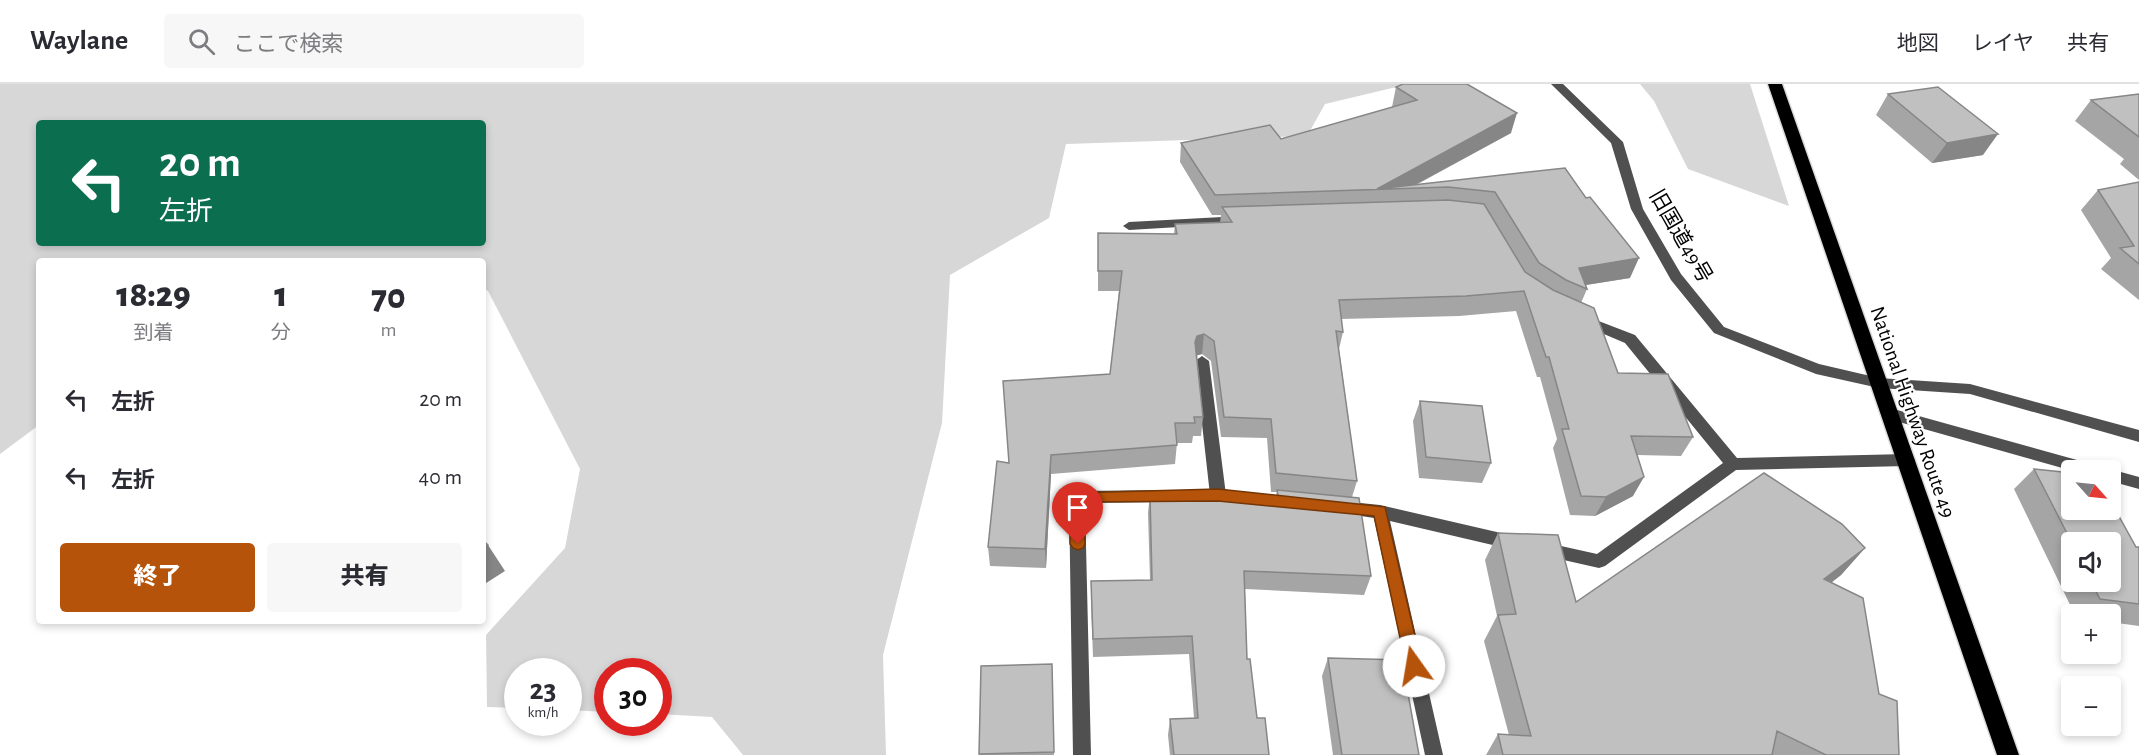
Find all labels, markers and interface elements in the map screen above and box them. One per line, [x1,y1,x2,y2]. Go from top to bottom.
search box [164,14,584,68]
icon: search [185,25,218,58]
text: Waylane [30,27,128,55]
text: ここで検索 [233,33,343,55]
text: 地図 [1897,33,1939,54]
text: レイヤ [1972,33,2034,54]
text: 共有 [2067,33,2109,54]
text: 20 m [159,142,241,184]
icon: left [60,144,138,222]
street label: 旧国道49号 [1645,185,1717,287]
text: 左折 [159,198,213,225]
text: 18:29 [116,277,191,313]
text: 1 [274,277,288,313]
text: 70 [371,279,406,315]
street label: National Highway Route 49 [1866,304,1959,521]
text: m [380,320,396,340]
text: 到着 [133,323,173,343]
text: 分 [271,323,291,343]
icon: left [60,383,93,416]
text: 20 m [419,388,462,410]
text: 左折 [111,391,155,413]
north arrow [2061,460,2121,520]
map controls [2061,460,2121,736]
icon: left [60,461,93,494]
text: 40 m [419,466,462,488]
text: 左折 [111,469,155,491]
pin [1052,482,1103,544]
icon: arrive [1061,491,1094,524]
button: sound [2061,532,2121,592]
button: 終了 [60,543,255,612]
button: 共有 [267,543,462,612]
button: + [2061,604,2121,664]
position arrow [1382,634,1446,698]
speed limit sign: 30 [594,658,672,736]
text: 23 [529,675,557,705]
button: − [2061,676,2121,736]
text: km/h [528,705,558,720]

